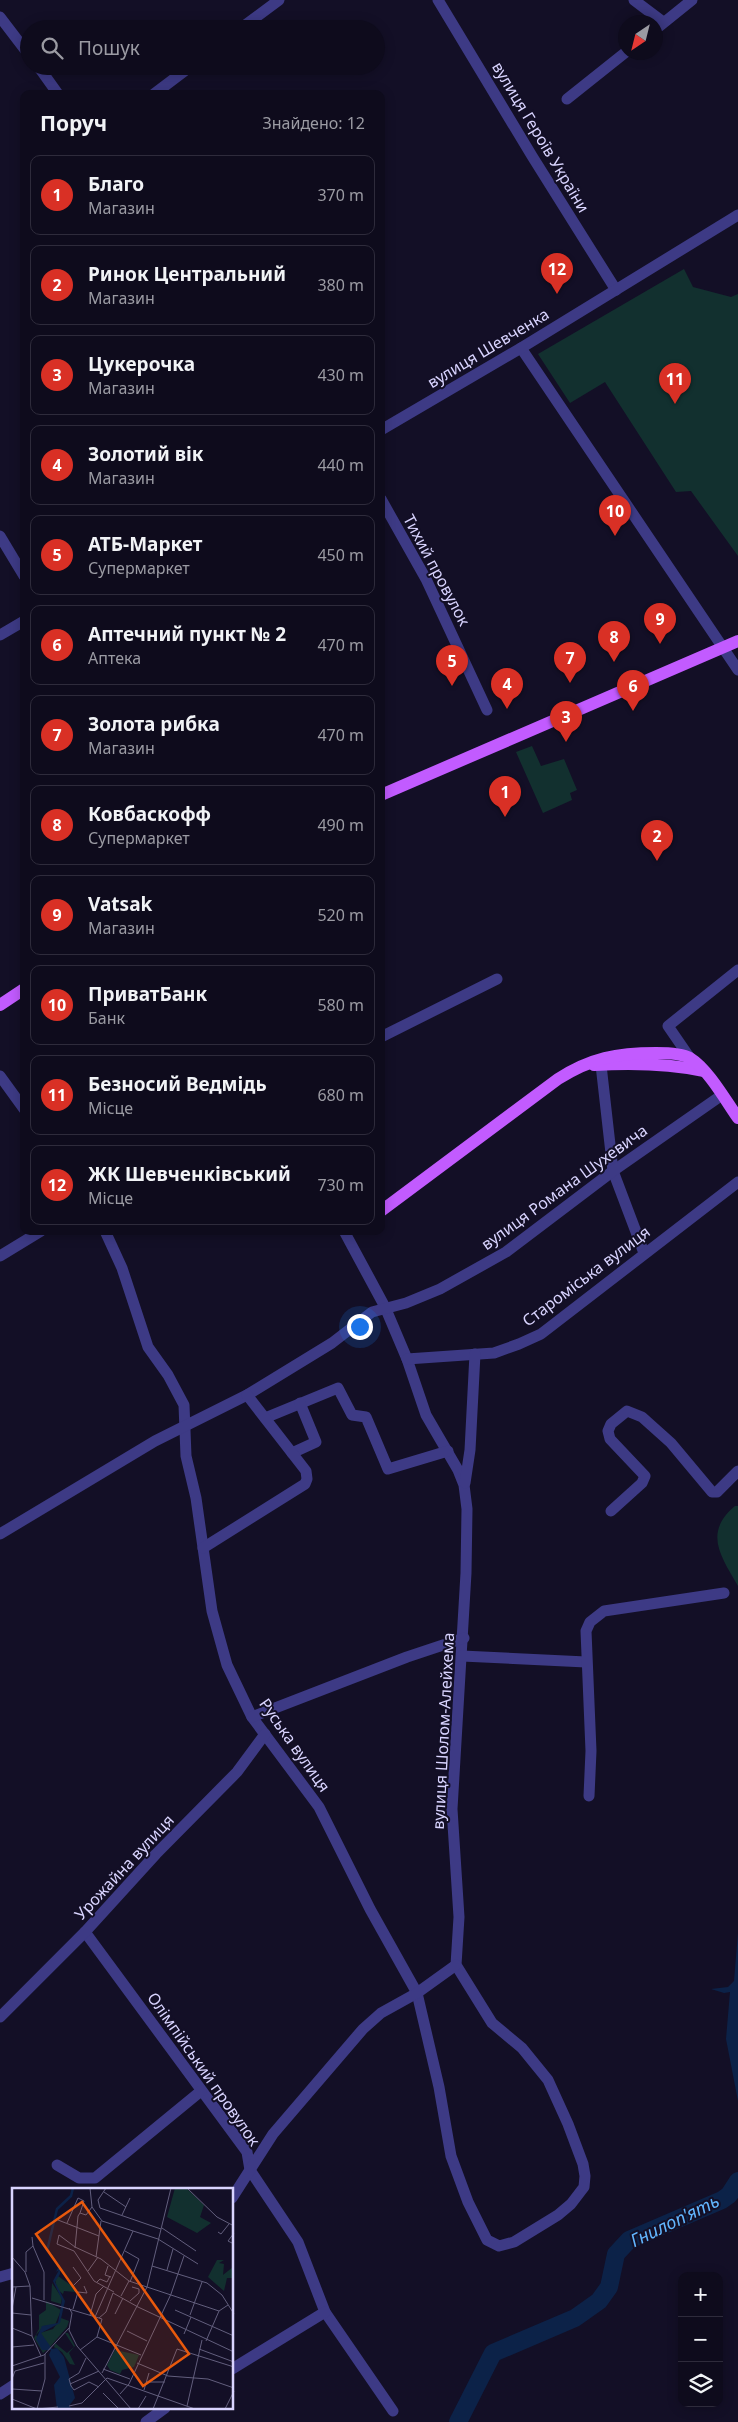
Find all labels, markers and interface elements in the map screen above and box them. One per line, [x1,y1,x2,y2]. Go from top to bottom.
north arrow [618,15,663,60]
search box [20,20,385,75]
icon: search [38,34,66,62]
text: Пошук [78,35,140,61]
street label: вулиця Героїв України [487,57,595,217]
text: Поруч [40,109,107,137]
text: Знайдено: 12 [263,112,365,134]
text: Благо [88,171,144,197]
text: 1 [52,184,62,206]
text: 370 m [317,184,364,206]
text: Магазин [88,197,155,219]
pin: 12 [541,253,573,294]
text: Ринок Центральний [88,261,286,287]
text: 2 [52,274,62,296]
text: 380 m [317,274,364,296]
text: Магазин [88,287,155,309]
street label: вулиця Шевченка [423,303,553,393]
text: Цукерочка [88,351,195,377]
pin: 11 [659,363,691,404]
text: 3 [52,364,62,386]
text: 430 m [317,364,364,386]
text: Магазин [88,377,155,399]
text: Золотий вік [88,441,204,467]
text: 4 [52,454,62,476]
text: 440 m [317,454,364,476]
text: Магазин [88,467,155,489]
pin: 10 [599,495,631,536]
street label: Тихий провулок [398,510,476,630]
text: АТБ-Маркет [88,531,202,557]
text: 5 [52,544,62,566]
text: 450 m [317,544,364,566]
text: Супермаркет [88,557,190,579]
pin: 9 [644,603,676,644]
text: Аптечний пункт № 2 [88,621,286,647]
pin: 8 [598,621,630,662]
text: 6 [52,634,62,656]
text: 470 m [317,634,364,656]
pin: 7 [554,642,586,683]
pin: 5 [436,645,468,686]
text: Аптека [88,647,141,669]
pin: 4 [491,668,523,709]
pin: 6 [617,670,649,711]
pin: 3 [550,701,582,742]
text: Золота рибка [88,711,220,737]
text: 7 [52,724,62,746]
text: 470 m [317,724,364,746]
text: Магазин [88,737,155,759]
pin: 1 [489,776,521,817]
text: Ковбаскофф [88,801,211,827]
text: 8 [52,814,62,836]
text: 490 m [317,814,364,836]
pin: 2 [641,820,673,861]
text: Супермаркет [88,827,190,849]
text: Vatsak [88,891,152,917]
text: 9 [52,904,62,926]
text: 520 m [317,904,364,926]
text: Магазин [88,917,155,939]
text: ПриватБанк [88,981,207,1007]
text: 10 [48,994,66,1016]
text: 580 m [317,994,364,1016]
text: Банк [88,1007,125,1029]
text: Безносий Ведмідь [88,1071,267,1097]
text: 11 [48,1084,66,1106]
text: 680 m [317,1084,364,1106]
text: Місце [88,1097,133,1119]
street label: вулиця Романа Шухевича [476,1119,652,1255]
text: ЖК Шевченківський [88,1161,291,1187]
text: 12 [48,1174,66,1196]
text: 730 m [317,1174,364,1196]
text: Місце [88,1187,133,1209]
street label: Староміська вулиця [518,1221,654,1331]
your location [347,1314,373,1340]
street label: вулиця Шолом-Алейхема [427,1632,459,1830]
street label: Руська вулиця [255,1694,335,1796]
street label: Урожайна вулиця [69,1810,179,1924]
street label: Олімпійський провулок [142,1988,266,2151]
inset map [12,2188,234,2410]
water label: Гнилоп'ять [626,2188,723,2252]
map controls [678,2272,723,2407]
button: + [678,2272,723,2317]
button: − [678,2317,723,2362]
button: layers [678,2362,723,2407]

